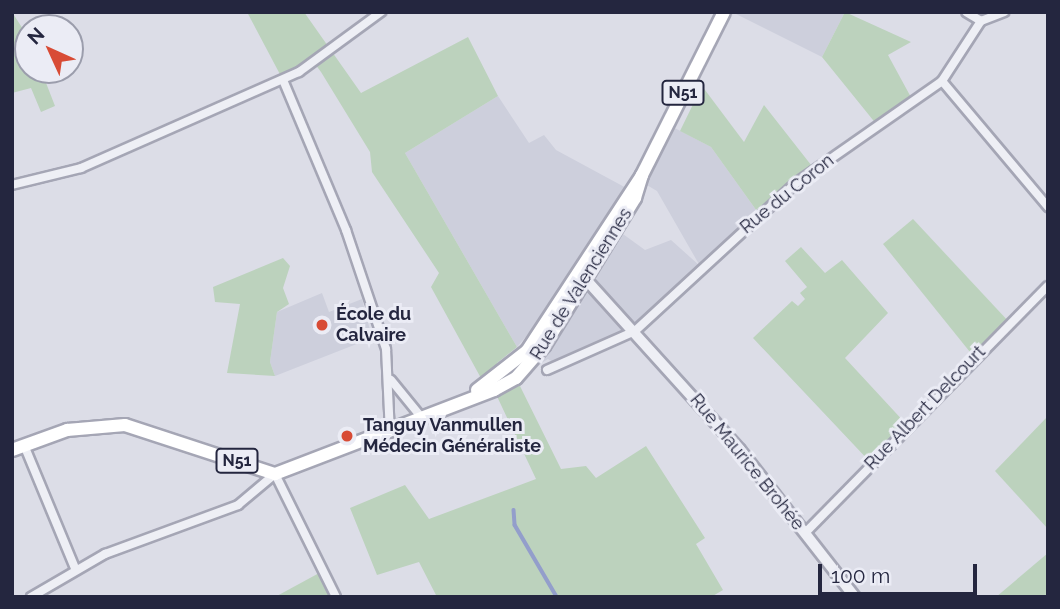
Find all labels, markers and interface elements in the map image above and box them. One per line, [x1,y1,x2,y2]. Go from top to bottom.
north arrow [14,14,84,84]
text: N [23,23,48,48]
road number: N51 [660,80,706,106]
street label: Rue du Coron [736,150,838,238]
street label: Rue de Valenciennes [525,204,637,364]
place label: École du Calvaire [336,304,411,346]
marker: École du Calvaire [314,317,330,333]
street label: Rue Albert Delcourt [860,341,990,475]
street label: Rue Maurice Brohée [685,389,809,535]
place label: Tanguy Vanmullen Médecin Généraliste [363,415,541,458]
marker: Tanguy Vanmullen Médecin Généraliste [337,426,357,446]
road number: N51 [214,448,260,474]
scale bar [822,550,981,594]
text: 100 m [831,563,890,588]

